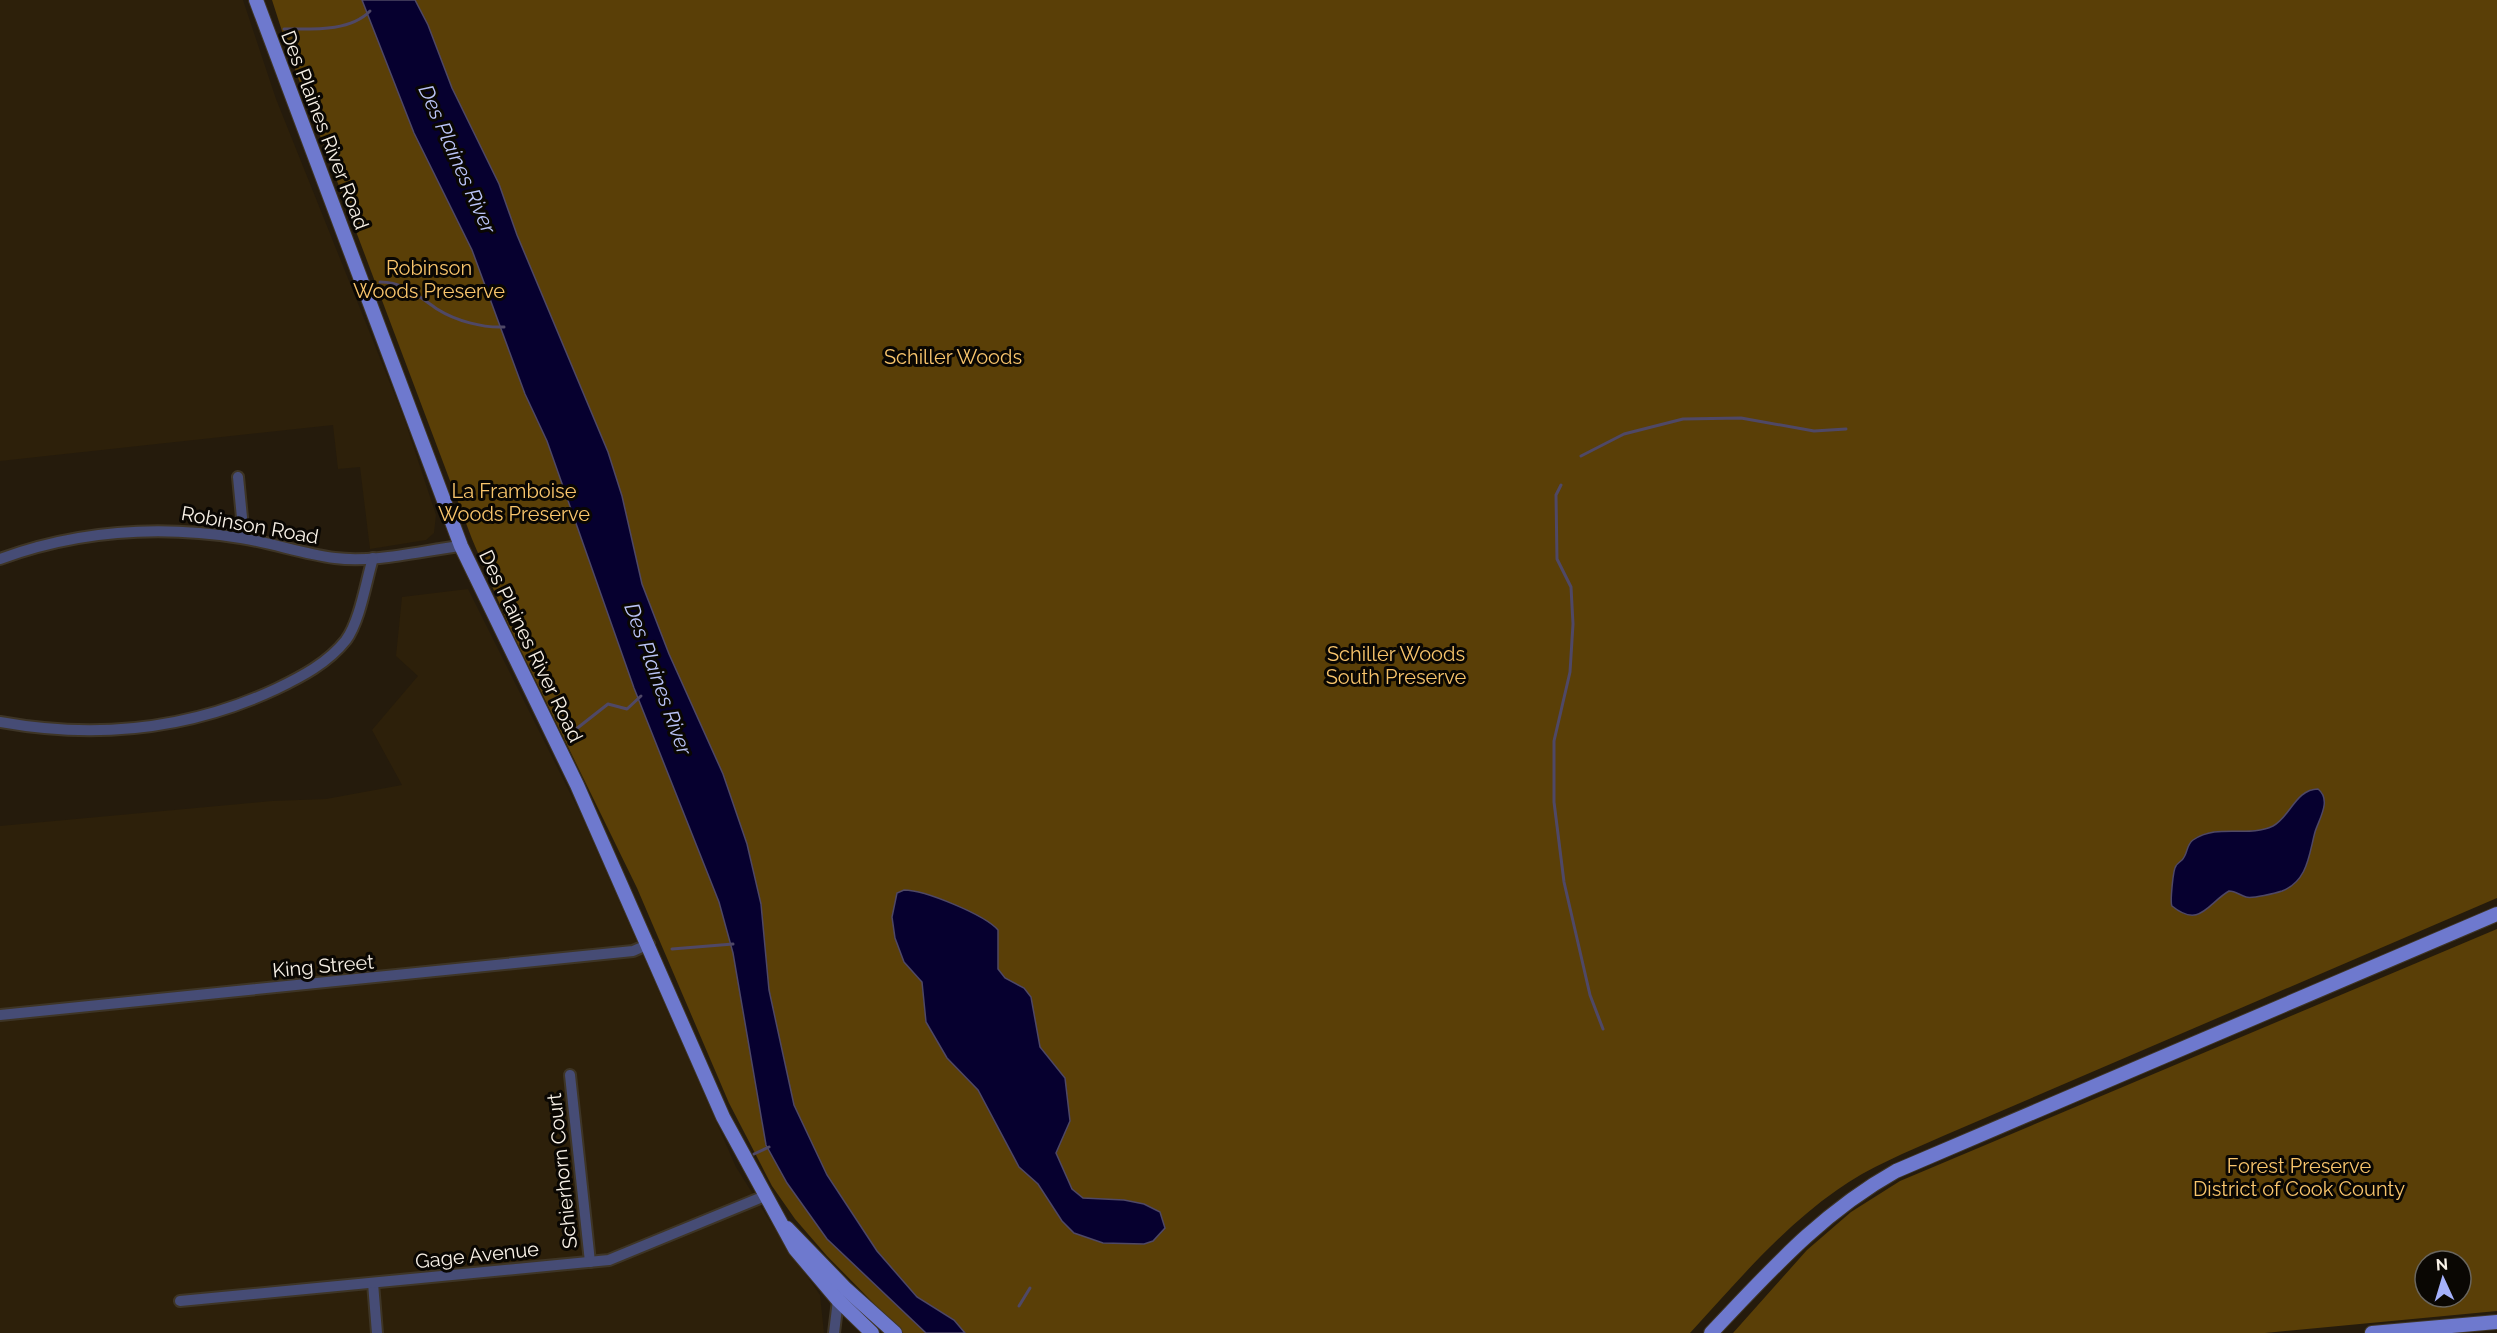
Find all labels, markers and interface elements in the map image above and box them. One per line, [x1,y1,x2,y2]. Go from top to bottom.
street label: Des Plaines River Road [276,27,374,233]
water label: Des Plaines River [413,81,502,238]
park label: Robinson Woods Preserve [353,256,505,303]
park label: Schiller Woods [884,345,1022,369]
park label: La Framboise Woods Preserve [438,479,590,526]
street label: Robinson Road [179,501,321,549]
street label: Des Plaines River Road [474,546,588,746]
water label: Des Plaines River [619,599,698,759]
park label: Schiller Woods South Preserve [1326,642,1467,689]
street label: King Street [271,950,375,982]
street label: Schierhorn Court [542,1092,582,1250]
park label: Forest Preserve District of Cook County [2193,1154,2405,1201]
street label: Gage Avenue [414,1237,540,1273]
north arrow [2413,1249,2473,1309]
text: N [2435,1255,2449,1274]

